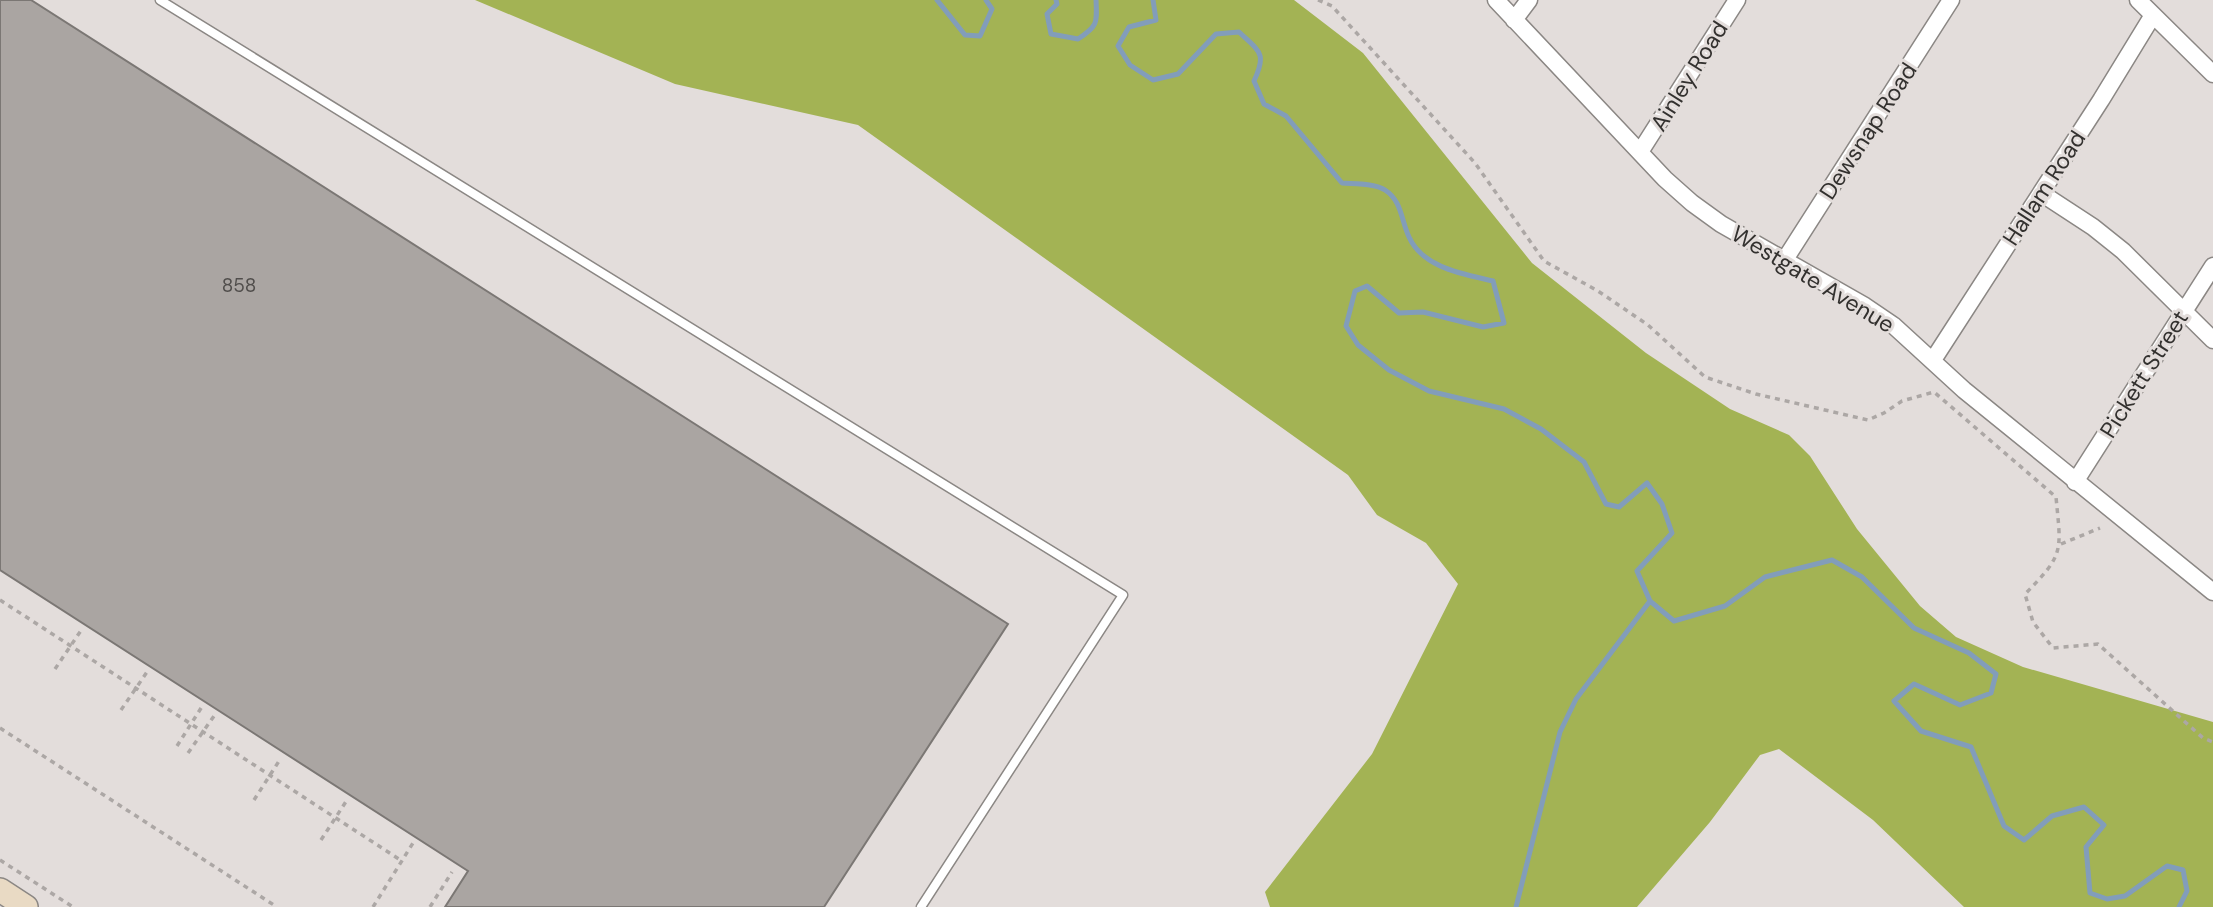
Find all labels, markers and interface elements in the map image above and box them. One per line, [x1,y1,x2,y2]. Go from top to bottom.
street label: Ainley Road [1643,15,1735,137]
street label: Dewsnap Road [1813,57,1923,205]
street label: Hallam Road [1996,125,2092,251]
street label: Westgate Avenue [1726,218,1900,340]
house number: 858 [222,273,256,298]
street label: Pickett Street [2093,305,2195,443]

